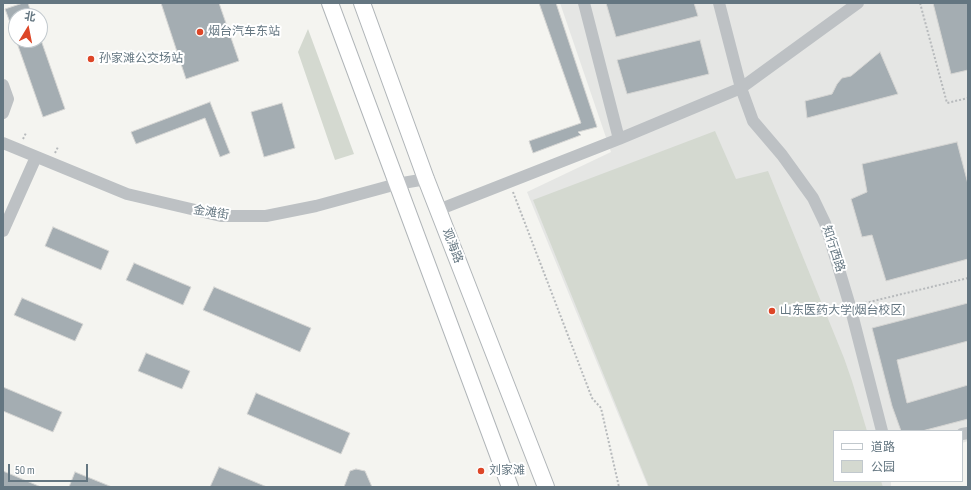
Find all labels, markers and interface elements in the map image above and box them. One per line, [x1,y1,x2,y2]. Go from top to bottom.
north arrow [8,8,48,48]
text: 北 [23,9,37,24]
place label: 烟台汽车东站 [208,25,280,39]
marker: 烟台汽车东站 [195,27,205,37]
place label: 孙家滩公交场站 [99,52,183,66]
marker: 孙家滩公交场站 [86,54,96,64]
street label: 金滩街 [192,203,230,223]
street label: 知行西路 [819,224,847,274]
street label: 观海路 [439,227,465,265]
place label: 山东医药大学(烟台校区) [780,304,905,318]
marker: 山东医药大学(烟台校区) [767,306,777,316]
legend [833,430,963,482]
text: 道路 [871,440,895,455]
scale bar [10,456,90,482]
text: 公园 [871,460,895,475]
text: 50 m [15,463,35,478]
place label: 刘家滩 [489,464,525,478]
marker: 刘家滩 [476,466,486,476]

